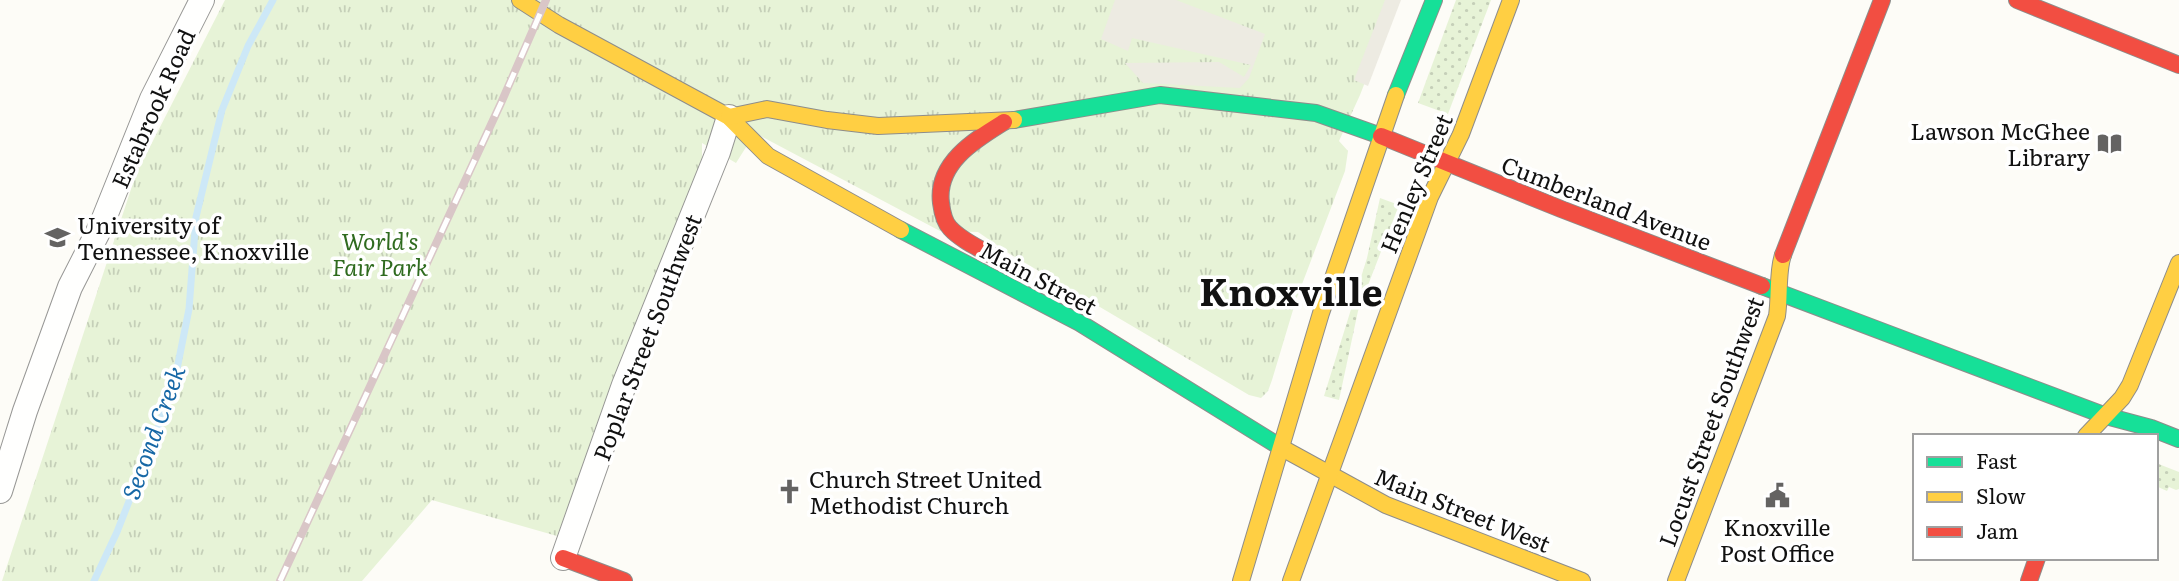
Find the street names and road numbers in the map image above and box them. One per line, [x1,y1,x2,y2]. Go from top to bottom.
street label: Estabrook Road [102,23,202,193]
street label: Henley Street [1370,107,1460,258]
street label: Cumberland Avenue [1497,146,1717,258]
street label: Poplar Street Southwest [583,208,709,465]
street label: Main Street [974,232,1104,322]
street label: Locust Street Southwest [1649,291,1771,551]
street label: Main Street West [1370,458,1557,560]

